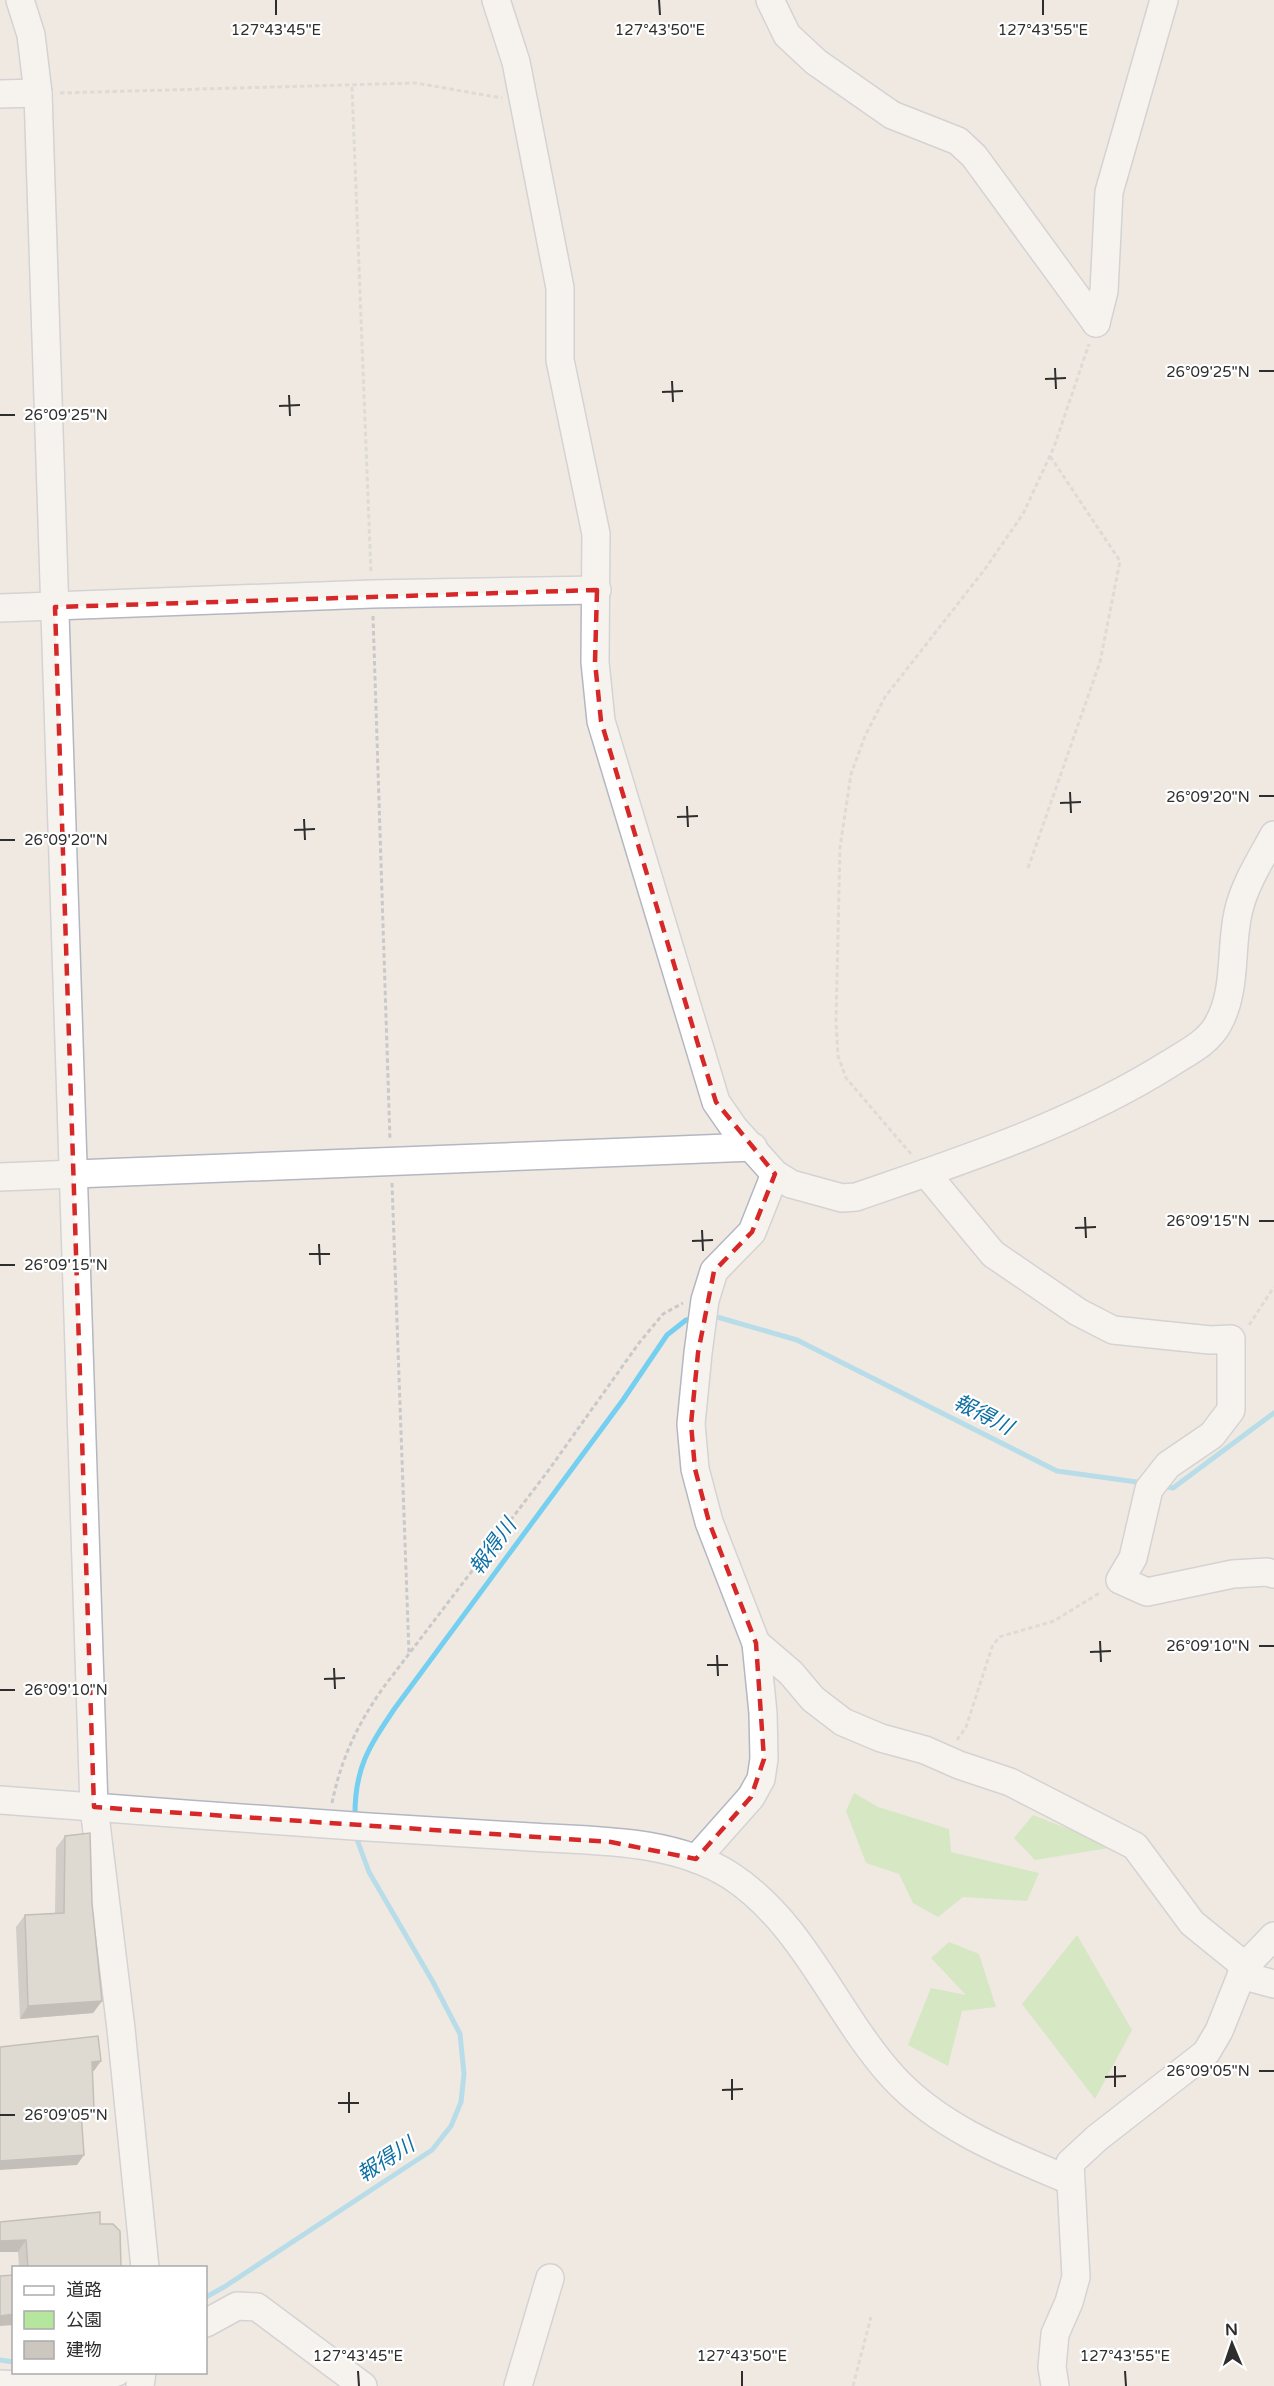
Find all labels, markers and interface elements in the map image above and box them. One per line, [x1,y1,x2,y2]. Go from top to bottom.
text: 127°43'45"E [231,21,321,39]
text: 127°43'50"E [615,21,705,39]
text: 127°43'55"E [998,21,1088,39]
text: 26°09'25"N [1166,363,1250,381]
text: 26°09'25"N [24,406,108,424]
text: 26°09'20"N [1166,788,1250,806]
text: 26°09'20"N [24,831,108,849]
text: 26°09'15"N [1166,1212,1250,1230]
text: 26°09'15"N [24,1256,108,1274]
water label: 報得川 [949,1390,1019,1441]
water label: 報得川 [464,1513,523,1580]
text: 26°09'10"N [1166,1637,1250,1655]
text: 26°09'10"N [24,1681,108,1699]
text: 26°09'05"N [1166,2062,1250,2080]
text: 26°09'05"N [24,2106,108,2124]
water label: 報得川 [353,2131,421,2188]
legend [12,2266,207,2374]
text: 道路 [66,2279,102,2301]
text: 公園 [66,2309,102,2331]
north arrow [1202,2314,1262,2374]
text: N [1225,2320,1238,2340]
text: 建物 [66,2339,102,2361]
text: 127°43'45"E [313,2347,403,2365]
text: 127°43'50"E [697,2347,787,2365]
text: 127°43'55"E [1080,2347,1170,2365]

